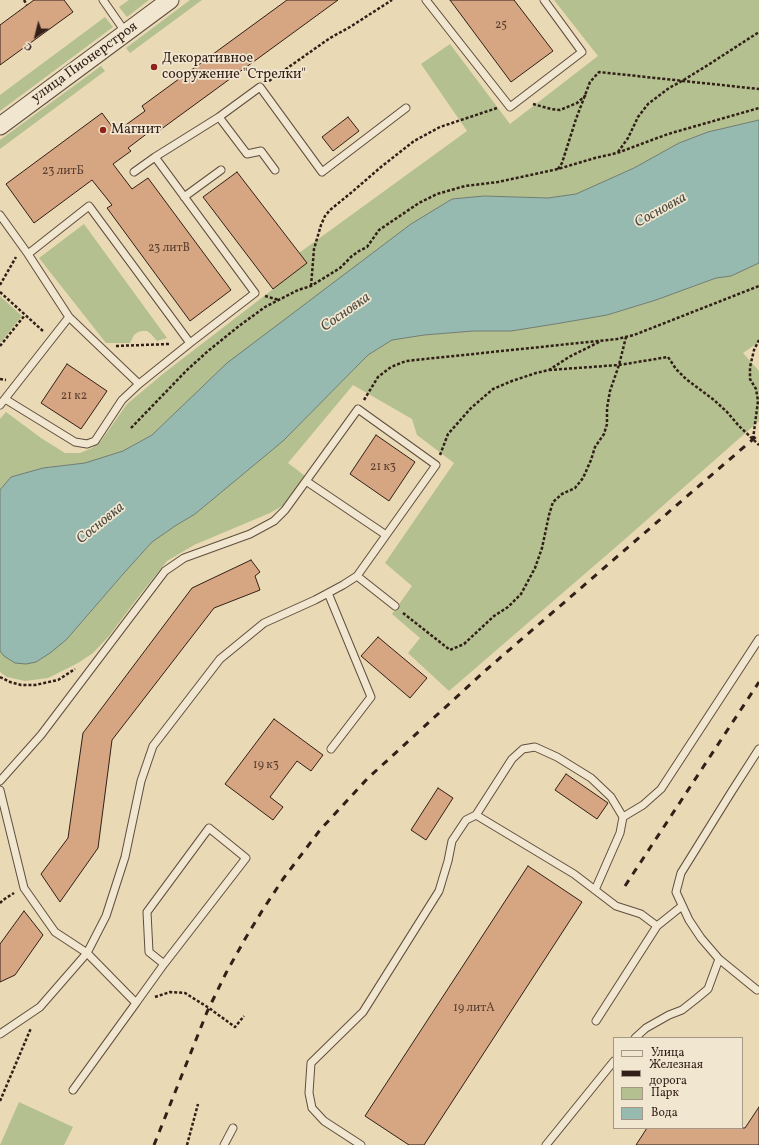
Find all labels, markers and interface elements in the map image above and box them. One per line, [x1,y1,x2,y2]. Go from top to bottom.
north arrow [16,16,56,56]
street label: улица Пионерстроя [29,19,141,107]
house number: 25 [495,19,507,33]
text: С [22,38,36,54]
place label: Декоративное сооружение "Стрелки" [162,51,306,84]
marker: Декоративное сооружение "Стрелки" [149,62,159,72]
place label: Магнит [111,122,161,138]
marker: Магнит [98,125,108,135]
house number: 23 литБ [42,165,84,179]
water label: Сосновка [632,189,690,233]
house number: 23 литВ [148,242,190,256]
water label: Сосновка [318,289,374,337]
house number: 21 к2 [61,390,87,404]
house number: 21 к3 [370,461,396,475]
water label: Сосновка [73,499,129,549]
house number: 19 к3 [253,759,279,773]
house number: 19 литА [453,1002,495,1016]
legend [613,1037,743,1129]
text: Улица [651,1045,684,1061]
text: Железная дорога [649,1057,703,1089]
text: Парк [651,1085,679,1101]
text: Вода [651,1105,678,1121]

